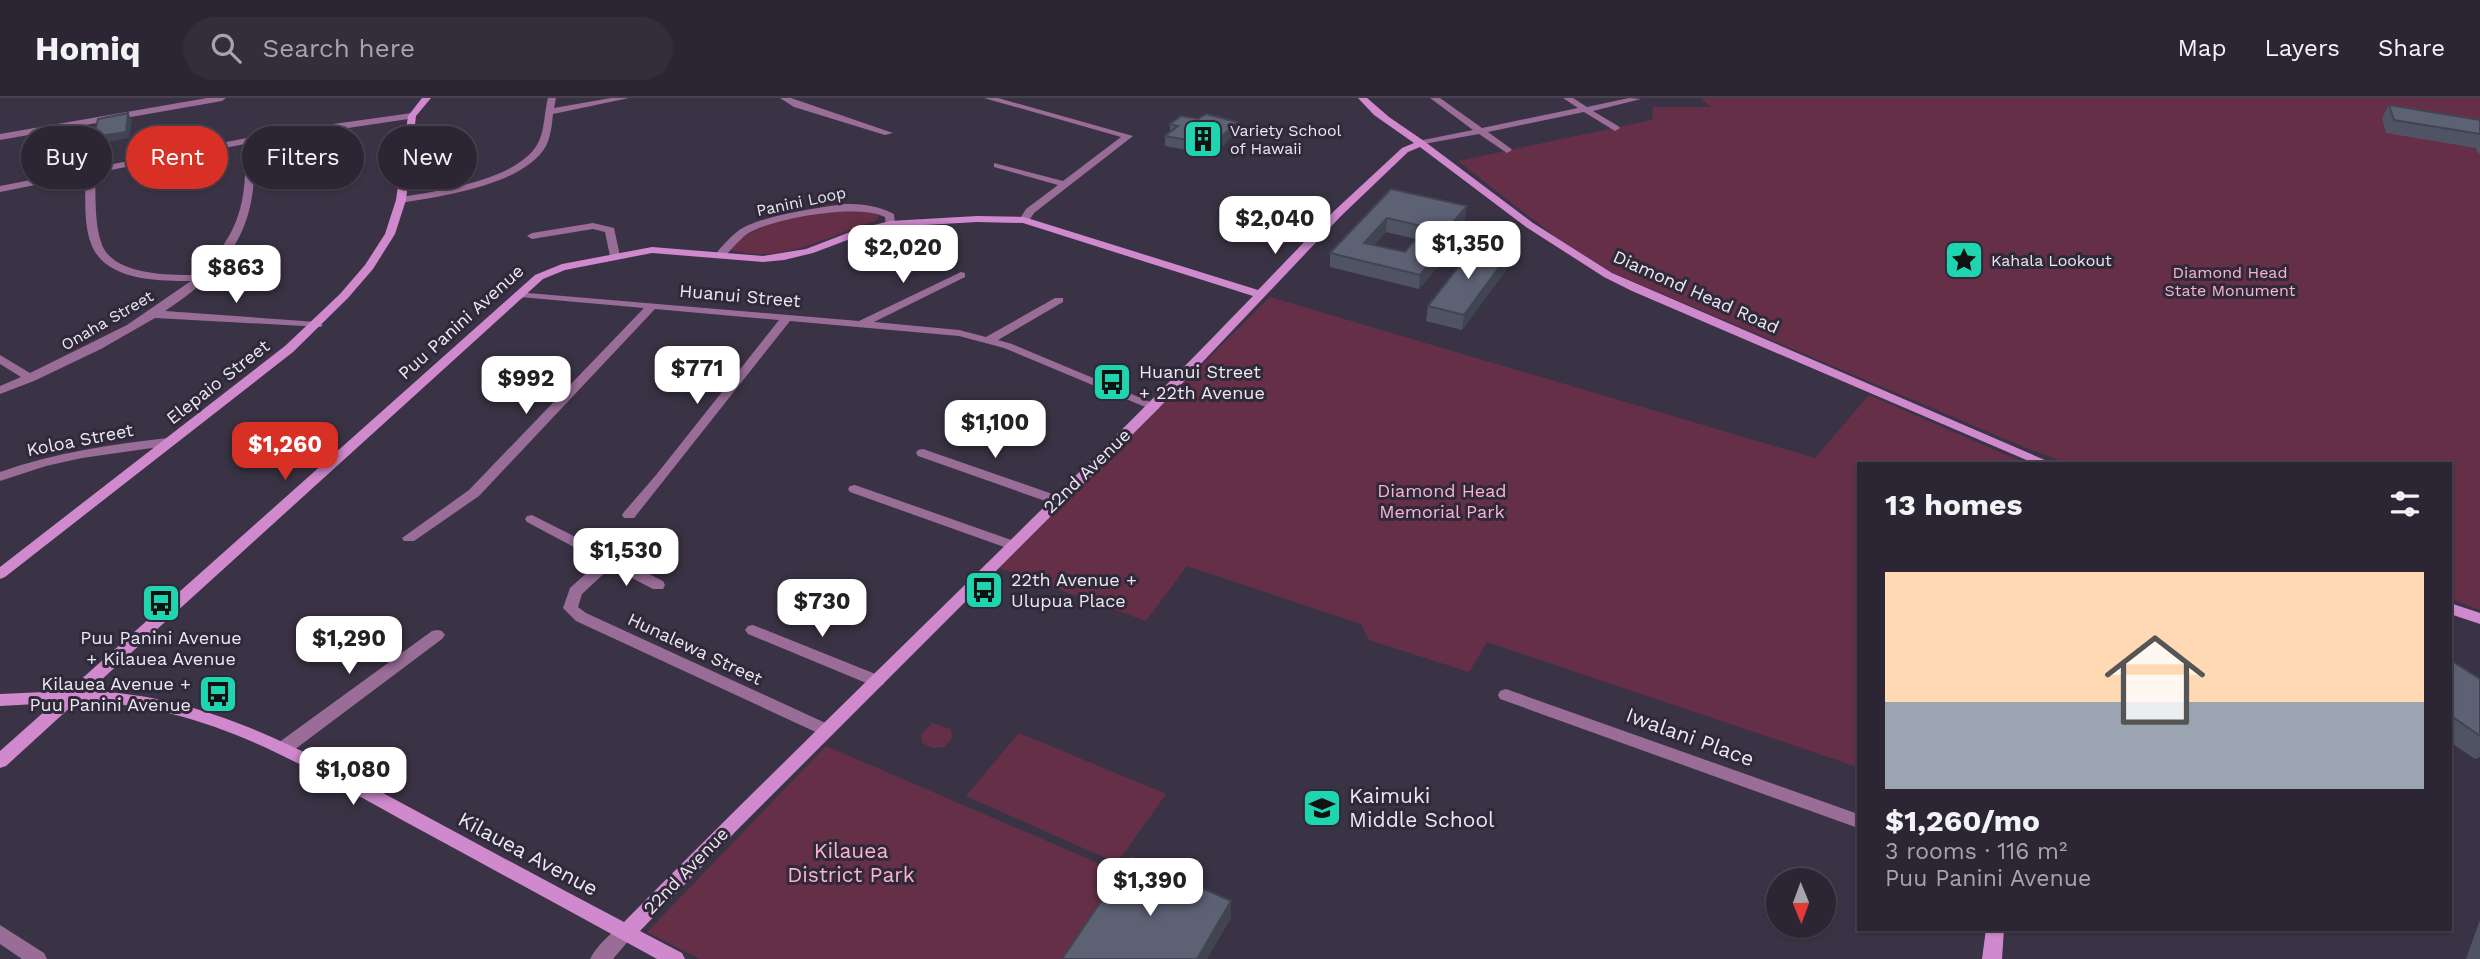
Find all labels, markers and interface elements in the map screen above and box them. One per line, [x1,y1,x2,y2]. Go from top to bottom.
search box [183,17,673,80]
text: Homiq [35,29,141,68]
icon: search [207,29,245,67]
text: Search here [263,33,415,63]
text: Map [2178,34,2226,62]
text: Layers [2264,34,2340,62]
text: Share [2378,34,2445,62]
building icon: Variety School of Hawaii [1182,118,1224,160]
place label: Variety School of Hawaii [1230,121,1342,158]
chip: Buy [21,126,112,189]
chip: Rent [126,126,228,189]
chip: Filters [242,126,364,189]
chip: New [378,126,477,189]
street label: Panini Loop [755,183,848,220]
pin: $2,040 [1218,197,1332,256]
text: $2,040 [1235,205,1315,232]
pin: $1,350 [1411,222,1525,281]
pin: $2,020 [846,226,960,285]
text: $1,350 [1431,230,1505,257]
text: $2,020 [864,234,942,261]
place icon: Kahala Lookout [1943,239,1985,281]
street label: Diamond Head Road [1610,245,1782,338]
pin: $863 [195,246,277,305]
place label: Kahala Lookout [1991,251,2112,270]
text: $863 [208,254,264,281]
street label: Puu Panini Avenue [394,260,528,383]
park label: Diamond Head State Monument [2165,263,2296,300]
street label: Huanui Street [679,280,802,311]
street label: Onaha Street [58,286,157,354]
street label: Elepaio Street [162,335,274,428]
pin: $771 [656,346,738,406]
text: $771 [671,355,723,382]
pin: $992 [485,356,567,416]
bus stop icon: Huanui Street + 22th Avenue [1091,361,1133,403]
place label: Huanui Street + 22th Avenue [1139,361,1265,403]
text: $992 [498,365,554,392]
pin: $1,100 [938,400,1052,460]
text: $1,100 [961,409,1029,436]
street label: Koloa Street [25,419,135,460]
pin: $1,260 [228,422,342,482]
street label: 22nd Avenue [1039,424,1134,517]
text: $1,260 [248,431,322,458]
park label: Diamond Head Memorial Park [1377,480,1507,522]
icon: filters [2386,485,2424,523]
text: 13 homes [1885,487,2022,522]
pin: $1,530 [569,528,683,588]
text: $1,530 [589,537,663,564]
bus stop icon: 22th Avenue + Ulupua Place [963,569,1005,611]
place label: 22th Avenue + Ulupua Place [1011,569,1137,611]
pin: $730 [781,580,863,639]
bus stop icon: Puu Panini Avenue + Kilauea Avenue [140,582,182,624]
text: $730 [793,588,851,615]
street label: Hunalewa Street [625,608,766,689]
pin: $1,290 [292,616,406,676]
icon: home [2092,617,2218,743]
text: $1,290 [312,625,386,652]
place label: Puu Panini Avenue + Kilauea Avenue [80,627,242,669]
place label: Kilauea Avenue + Puu Panini Avenue [30,673,191,715]
bus stop icon: Kilauea Avenue + Puu Panini Avenue [197,673,239,715]
street label: Iwalani Place [1623,702,1758,771]
pin: $1,080 [296,748,410,807]
text: $1,080 [315,756,391,783]
place label: Kaimuki Middle School [1349,783,1495,832]
school or university icon: Kaimuki Middle School [1301,787,1343,829]
text: $1,260/mo [1885,803,2040,838]
street label: Kilauea Avenue [454,806,602,901]
street label: 22nd Avenue [639,823,732,918]
park label: Kilauea District Park [787,838,915,887]
text: 3 rooms · 116 m² [1885,838,2067,865]
pin: $1,390 [1093,858,1207,918]
text: Puu Panini Avenue [1885,865,2091,892]
text: $1,390 [1113,867,1187,894]
north arrow [1766,868,1836,938]
map controls [1766,868,1836,938]

